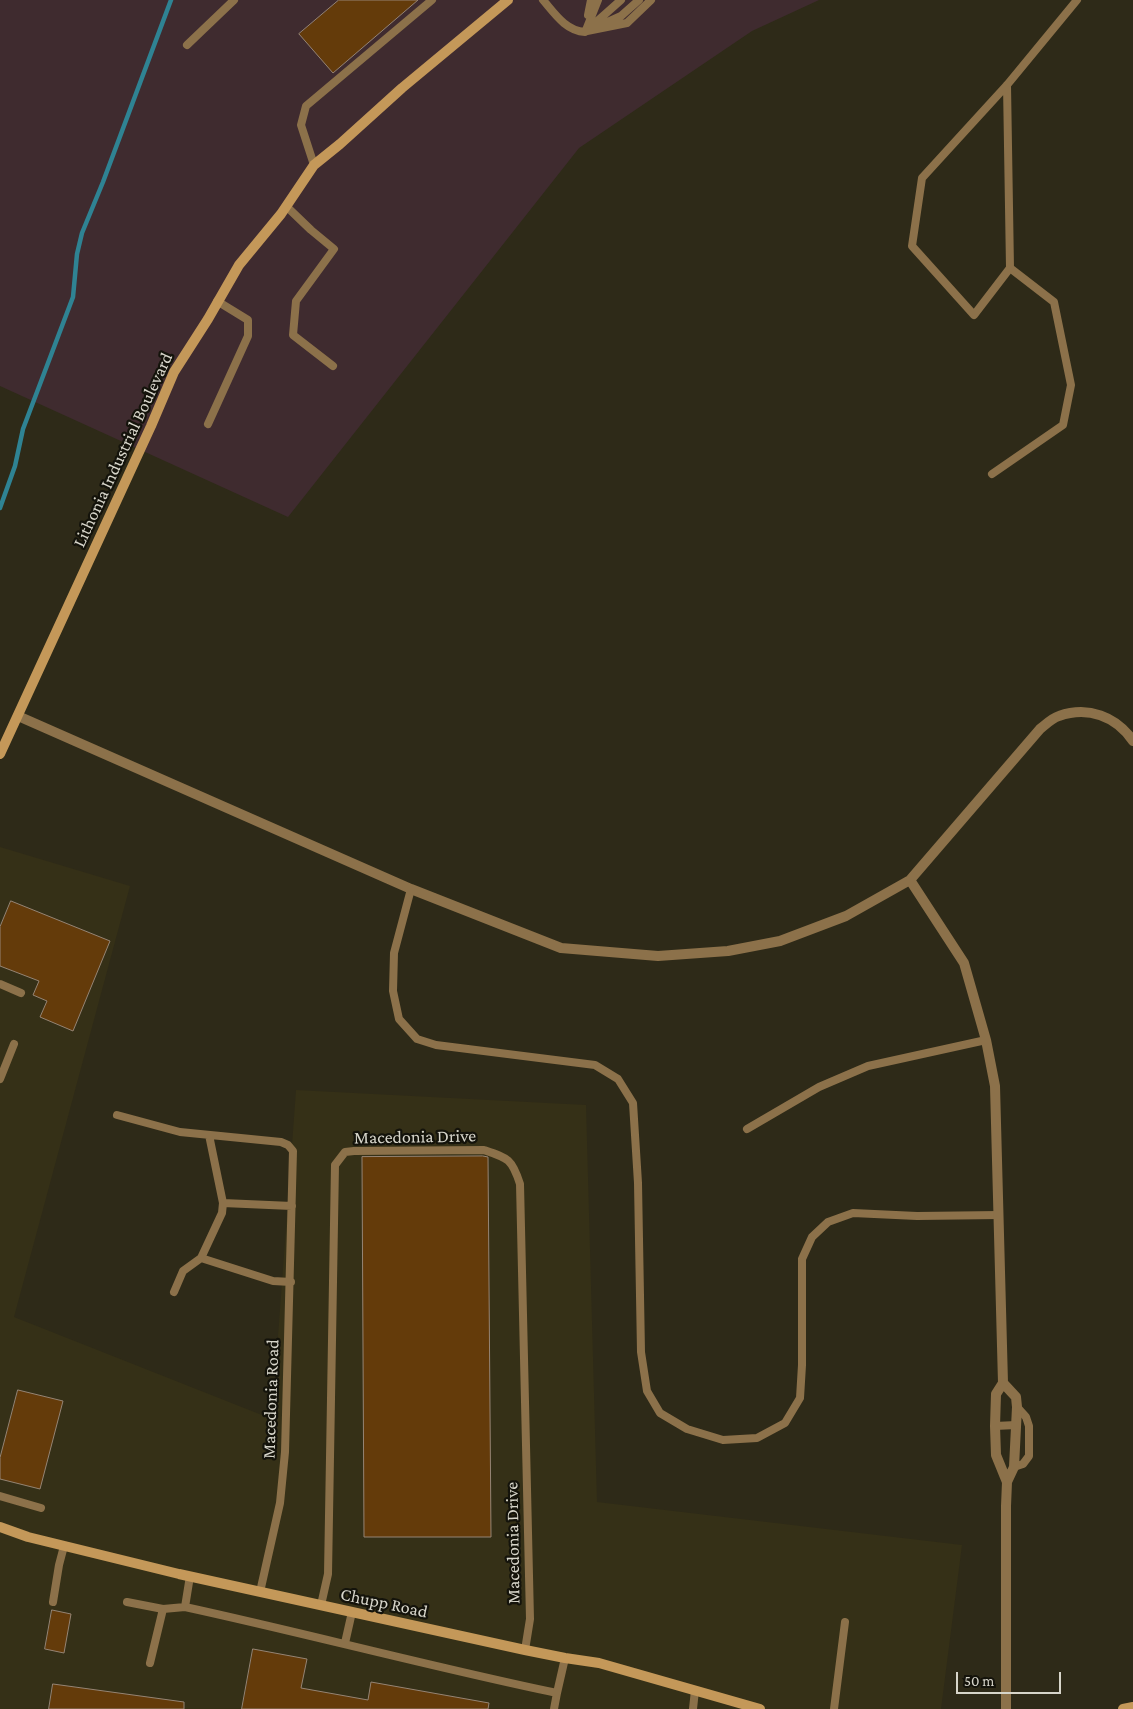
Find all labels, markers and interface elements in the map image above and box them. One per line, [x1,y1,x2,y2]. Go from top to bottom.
street label: Lithonia Industrial Boulevard [68,349,178,551]
street label: Macedonia Drive [354,1125,476,1149]
street label: Macedonia Road [258,1339,284,1459]
street label: Macedonia Drive [501,1482,525,1604]
street label: Chupp Road [338,1583,430,1623]
scale bar [958,1662,1063,1694]
text: 50 m [964,1673,994,1689]

